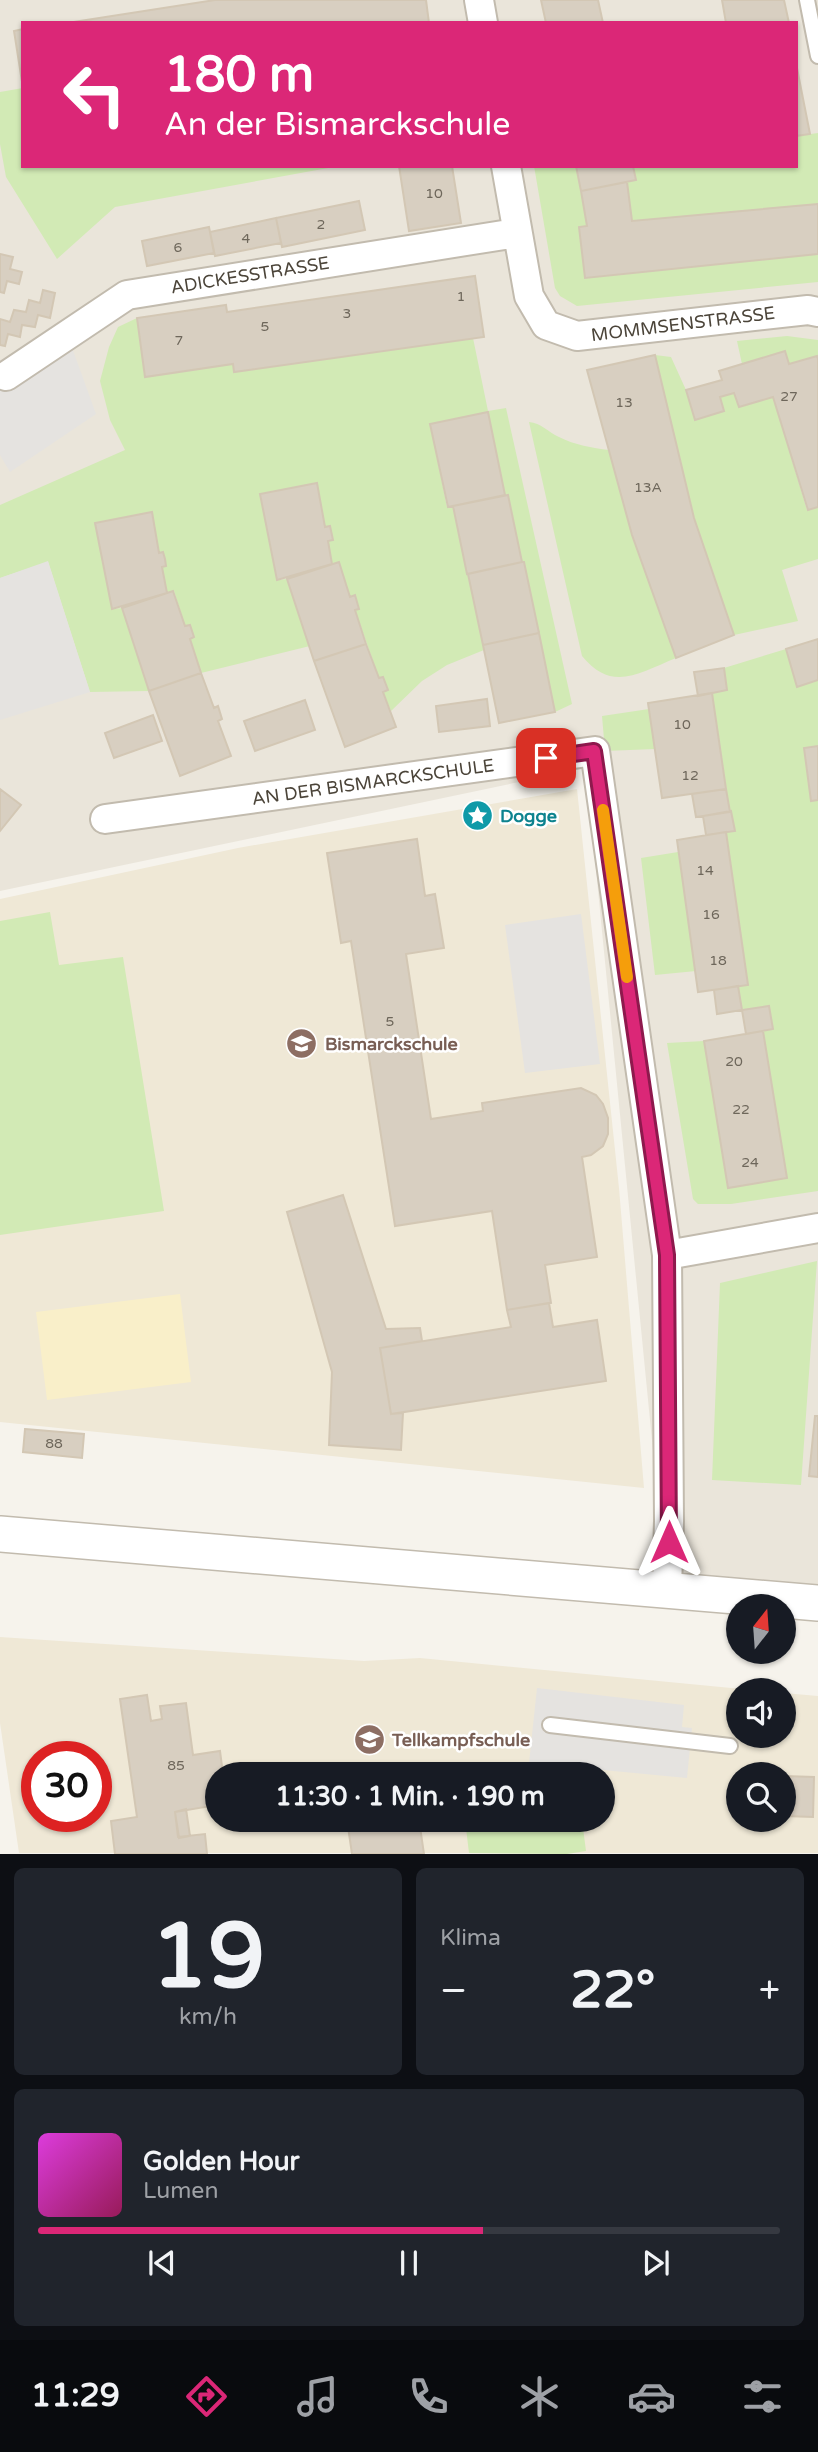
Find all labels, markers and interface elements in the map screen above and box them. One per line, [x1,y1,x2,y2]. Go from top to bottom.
text: 180 m [164,46,314,105]
icon: left [49,49,140,140]
text: An der Bismarckschule [164,106,510,144]
house number: 10 [425,185,443,202]
house number: 2 [317,216,325,233]
house number: 4 [242,230,251,247]
house number: 6 [174,239,183,256]
street label: ADICKESSTRASSE [169,252,331,298]
house number: 1 [457,288,465,305]
street label: MOMMSENSTRASSE [590,302,776,346]
house number: 3 [343,305,351,322]
house number: 5 [261,318,269,335]
house number: 7 [175,332,183,349]
house number: 27 [780,388,798,405]
house number: 13 [615,394,633,411]
house number: 13A [634,479,662,496]
house number: 10 [673,716,691,733]
pin [516,728,576,788]
icon: arrive [527,739,565,777]
street label: AN DER BISMARCKSCHULE [250,754,496,810]
house number: 12 [681,767,699,784]
place icon: Dogge [460,799,494,833]
place label: Dogge [500,805,557,827]
house number: 14 [696,862,714,879]
house number: 16 [702,906,720,923]
house number: 18 [709,952,727,969]
house number: 5 [386,1013,394,1030]
school or university icon: Bismarckschule [285,1027,319,1061]
place label: Bismarckschule [325,1033,458,1055]
house number: 20 [725,1053,743,1070]
house number: 22 [732,1101,750,1118]
house number: 24 [741,1154,759,1171]
house number: 88 [45,1435,63,1452]
position arrow [632,1505,706,1579]
north arrow [726,1594,796,1664]
map controls [726,1594,796,1832]
button: sound [726,1678,796,1748]
school or university icon: Tellkampfschule [352,1723,386,1757]
place label: Tellkampfschule [391,1729,530,1751]
speed limit sign: 30 [21,1741,112,1832]
house number: 85 [167,1757,185,1774]
button: search [726,1762,796,1832]
text: 11:30 · 1 Min. · 190 m [275,1781,545,1812]
text: 19 [151,1902,265,2012]
text: Klima [440,1924,501,1952]
text: 22° [570,1959,655,2022]
text: − [440,1968,467,2014]
text: + [759,1968,780,2014]
text: km/h [179,2003,237,2031]
text: Golden Hour [143,2146,300,2177]
text: Lumen [143,2177,218,2205]
icon: previous [143,2244,181,2282]
icon: pause [390,2244,428,2282]
icon: next [637,2244,675,2282]
icon: directions [182,2372,231,2421]
icon: music [293,2372,342,2421]
icon: phone [404,2372,453,2421]
icon: climate [515,2372,564,2421]
icon: car [627,2372,676,2421]
icon: filters [738,2372,787,2421]
text: 11:29 [31,2377,120,2415]

